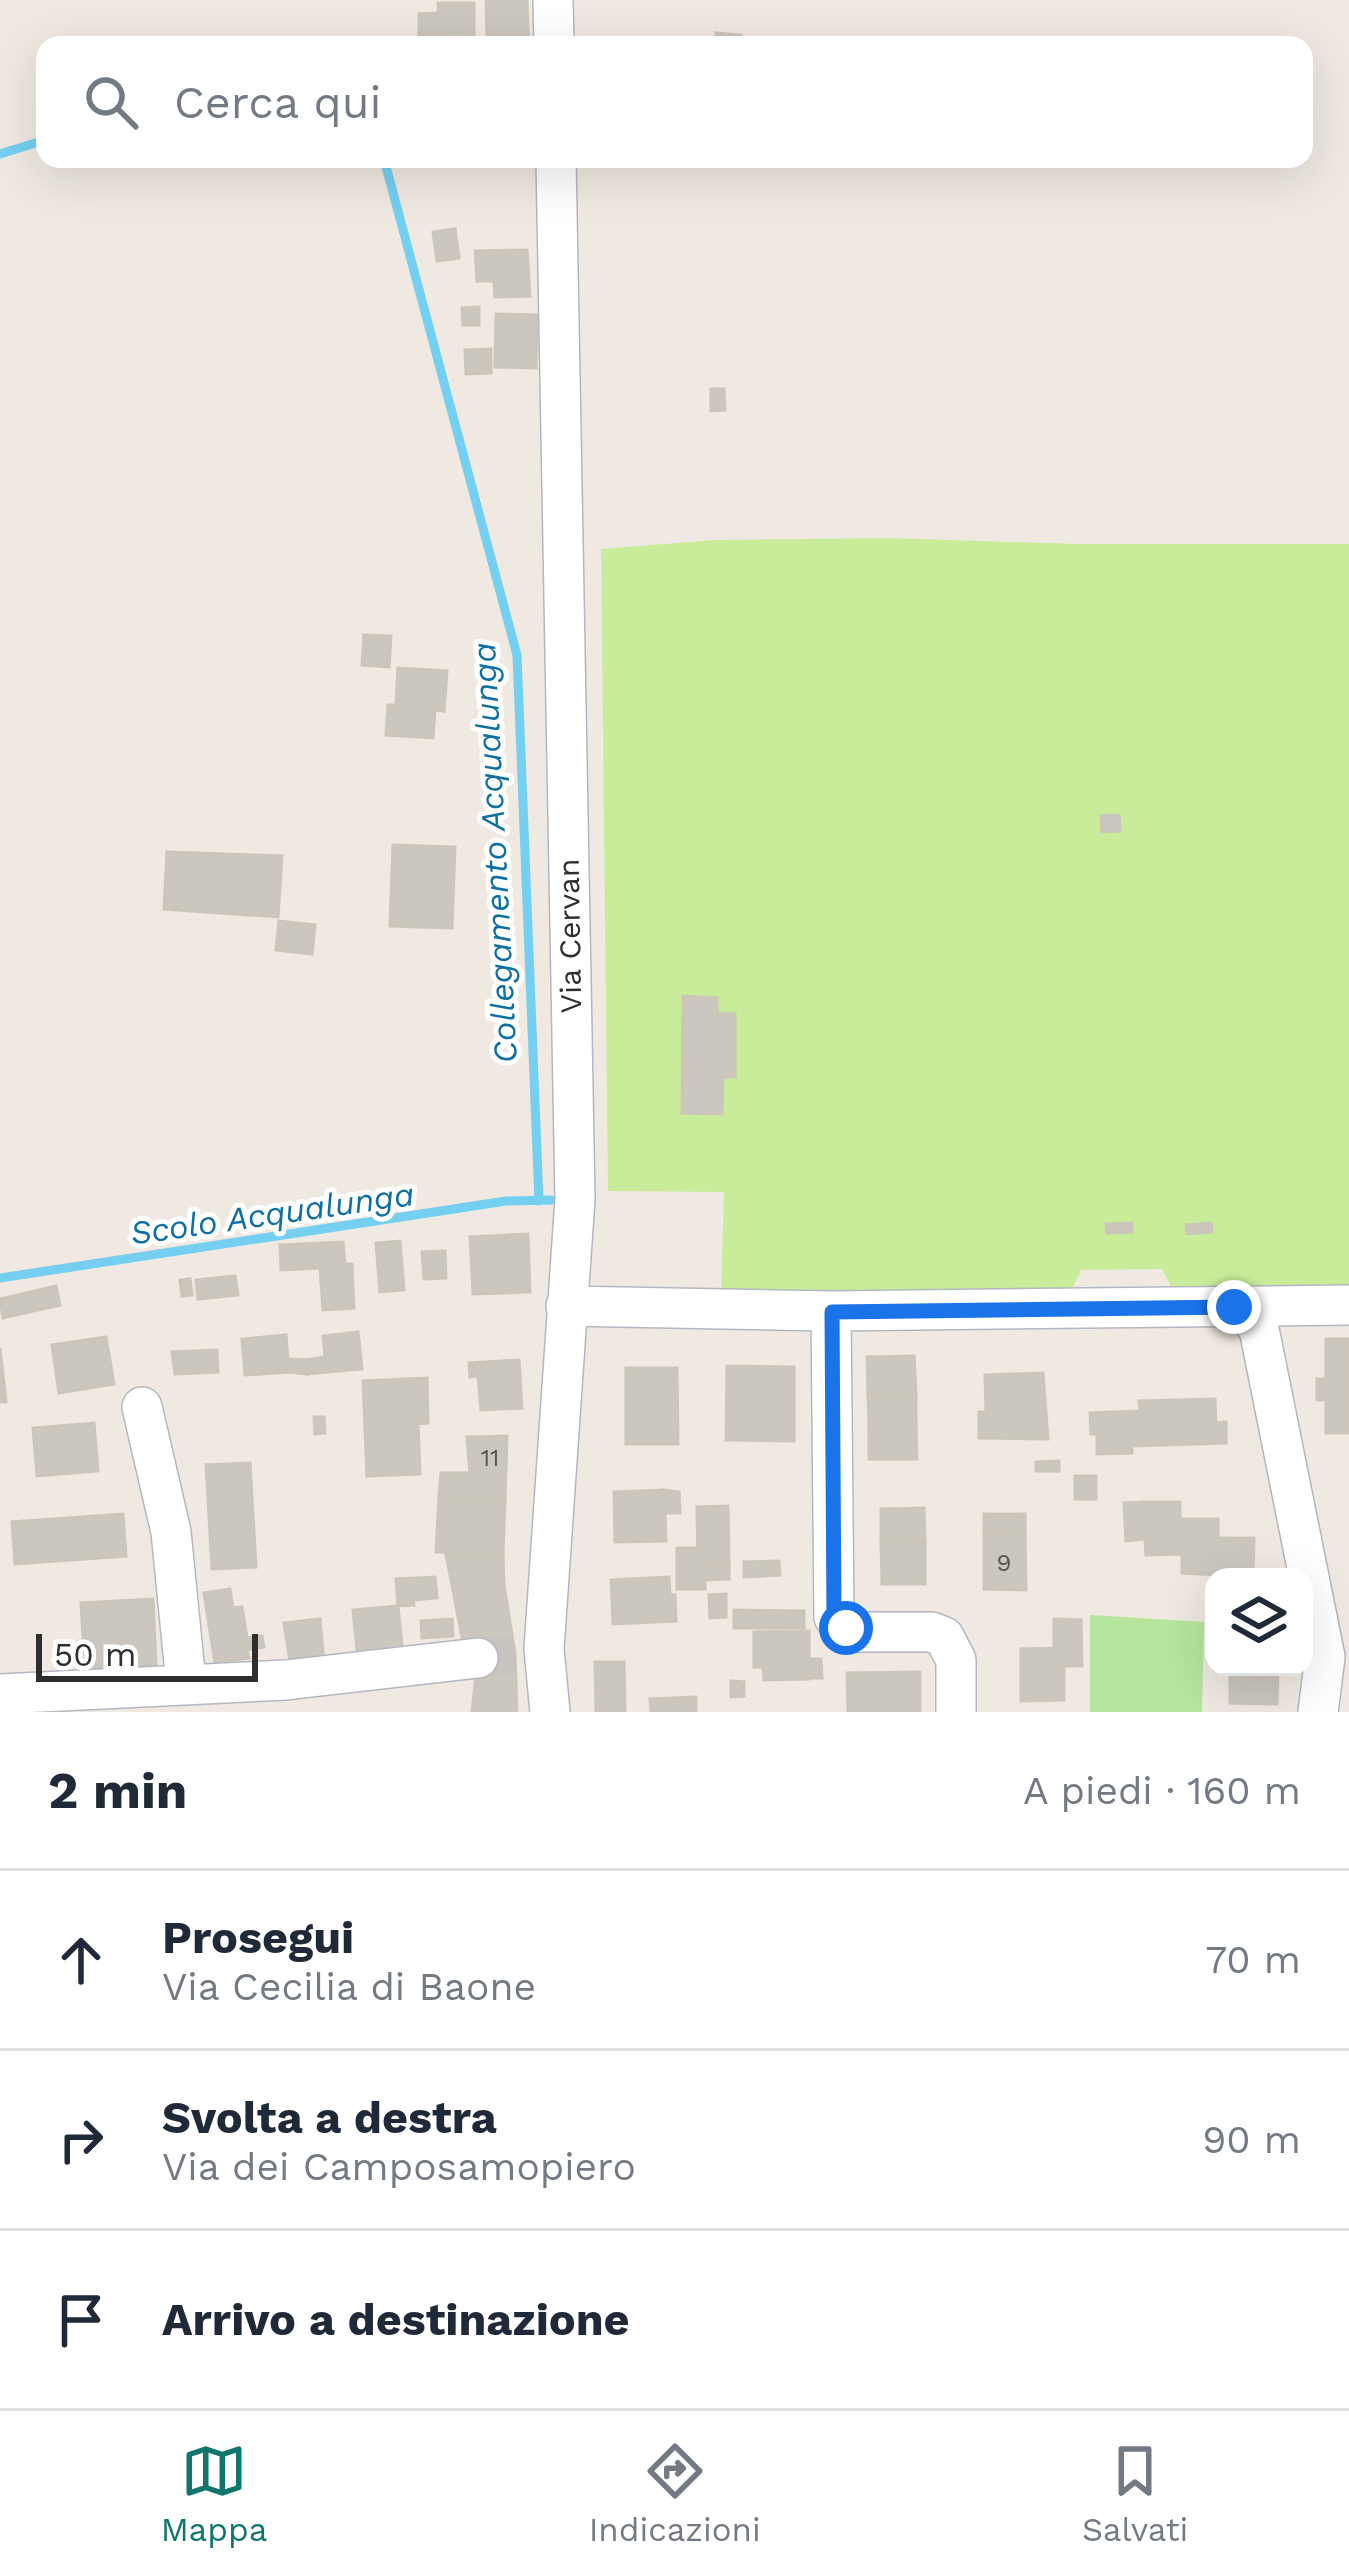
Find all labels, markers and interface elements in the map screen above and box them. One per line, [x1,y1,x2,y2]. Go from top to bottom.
search box [36,36,1313,168]
icon: search [78,69,144,135]
text: Cerca qui [174,76,381,129]
water label: Collegamento Acqualunga [464,641,525,1064]
street label: Via Cervan [551,858,588,1014]
water label: Scolo Acqualunga [128,1174,417,1253]
route end [1207,1280,1261,1334]
house number: 11 [481,1444,499,1472]
house number: 9 [997,1549,1011,1577]
map controls [1205,1568,1313,1676]
button: layers [1205,1568,1313,1676]
route start [819,1601,873,1655]
scale bar [36,1628,258,1681]
text: 50 m [54,1635,136,1674]
text: 2 min [48,1761,187,1820]
text: A piedi · 160 m [1023,1768,1301,1813]
text: Prosegui [162,1911,354,1964]
icon: ahead [48,1927,114,1993]
text: 70 m [1205,1937,1301,1982]
text: Via Cecilia di Baone [162,1964,536,2009]
text: Svolta a destra [162,2091,497,2144]
icon: right [48,2107,114,2173]
text: 90 m [1202,2117,1301,2162]
text: Via dei Camposamopiero [162,2144,636,2189]
icon: arrive [48,2287,114,2353]
text: Arrivo a destinazione [162,2293,630,2346]
tab: Mappa [161,2438,267,2549]
tab: Indicazioni [589,2438,761,2549]
tab: Salvati [1082,2438,1188,2549]

